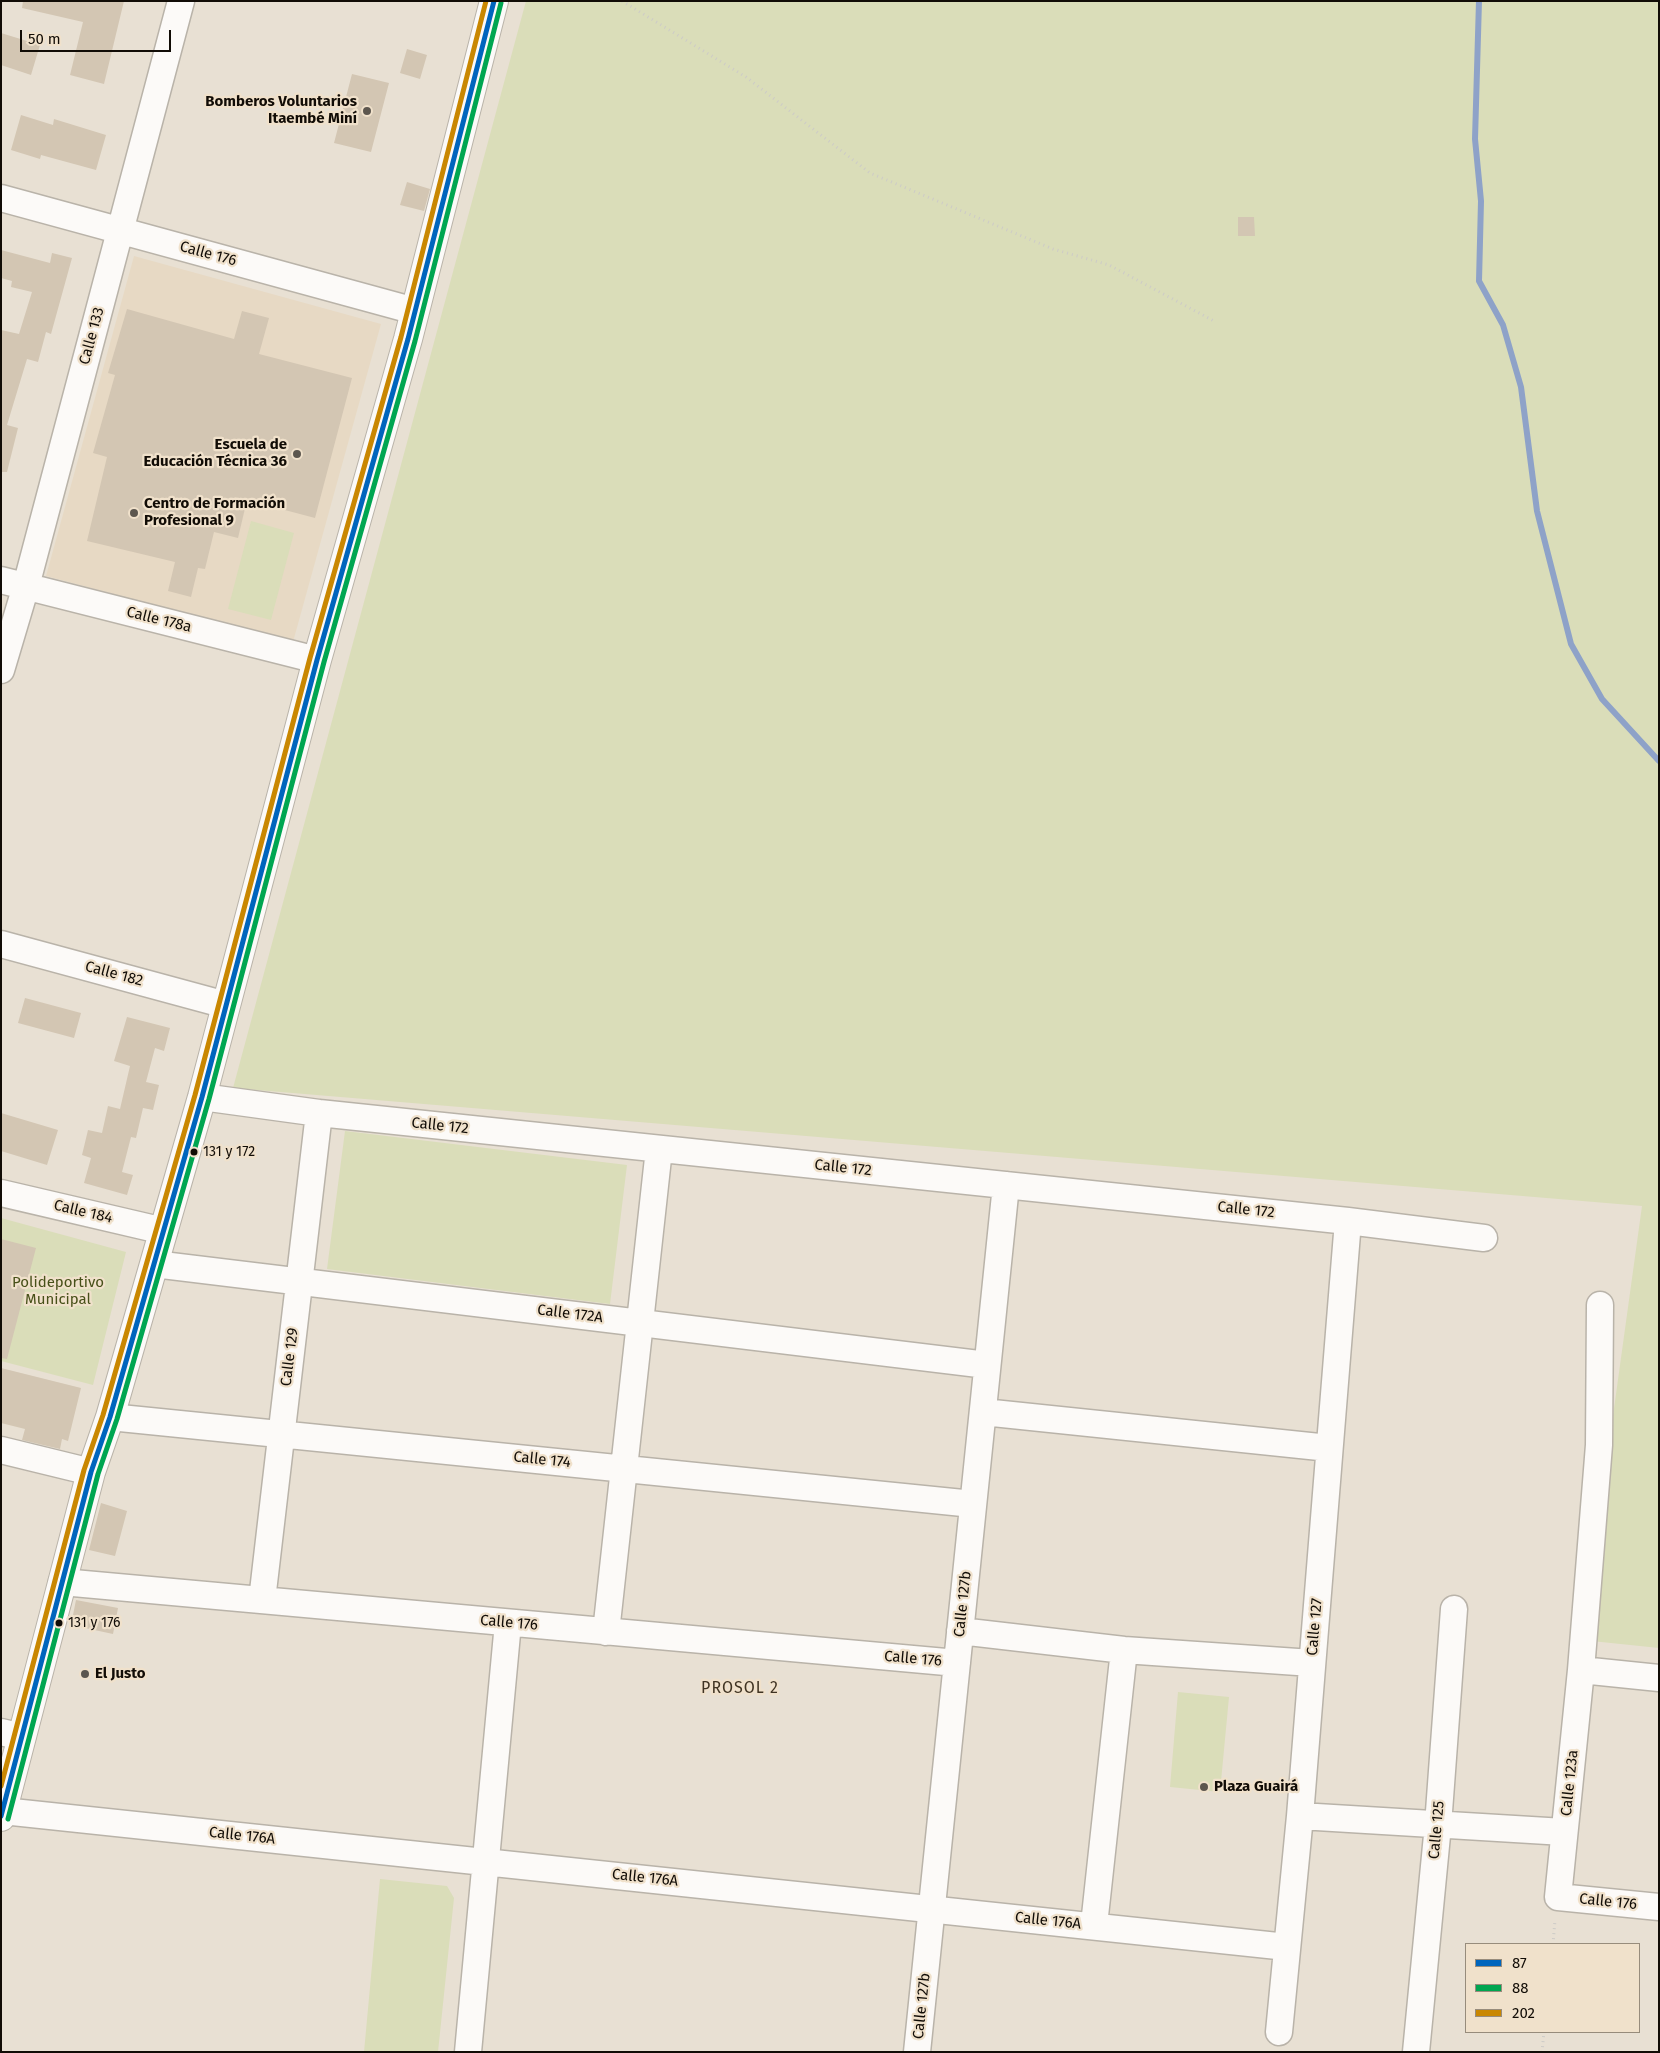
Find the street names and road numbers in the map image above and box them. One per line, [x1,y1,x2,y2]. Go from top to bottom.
street label: Calle 176 [178,238,238,270]
street label: Calle 133 [76,305,108,367]
street label: Calle 178a [125,603,193,637]
street label: Calle 182 [83,958,145,990]
street label: Calle 172 [410,1114,470,1138]
street label: Calle 172 [813,1156,873,1180]
street label: Calle 184 [52,1196,114,1228]
street label: Calle 172 [1216,1198,1276,1222]
street label: Calle 172A [536,1301,604,1327]
street label: Calle 129 [277,1327,303,1387]
street label: Calle 174 [512,1448,572,1472]
street label: Calle 127b [951,1570,975,1638]
street label: Calle 127 [1304,1598,1326,1656]
street label: Calle 176 [479,1612,539,1634]
street label: Calle 176 [883,1648,943,1670]
street label: Calle 123a [1558,1749,1582,1817]
street label: Calle 125 [1425,1800,1449,1860]
street label: Calle 176A [208,1824,276,1848]
street label: Calle 176A [611,1866,679,1890]
street label: Calle 176 [1578,1890,1638,1914]
street label: Calle 176A [1014,1909,1082,1933]
street label: Calle 127b [910,1972,934,2040]

